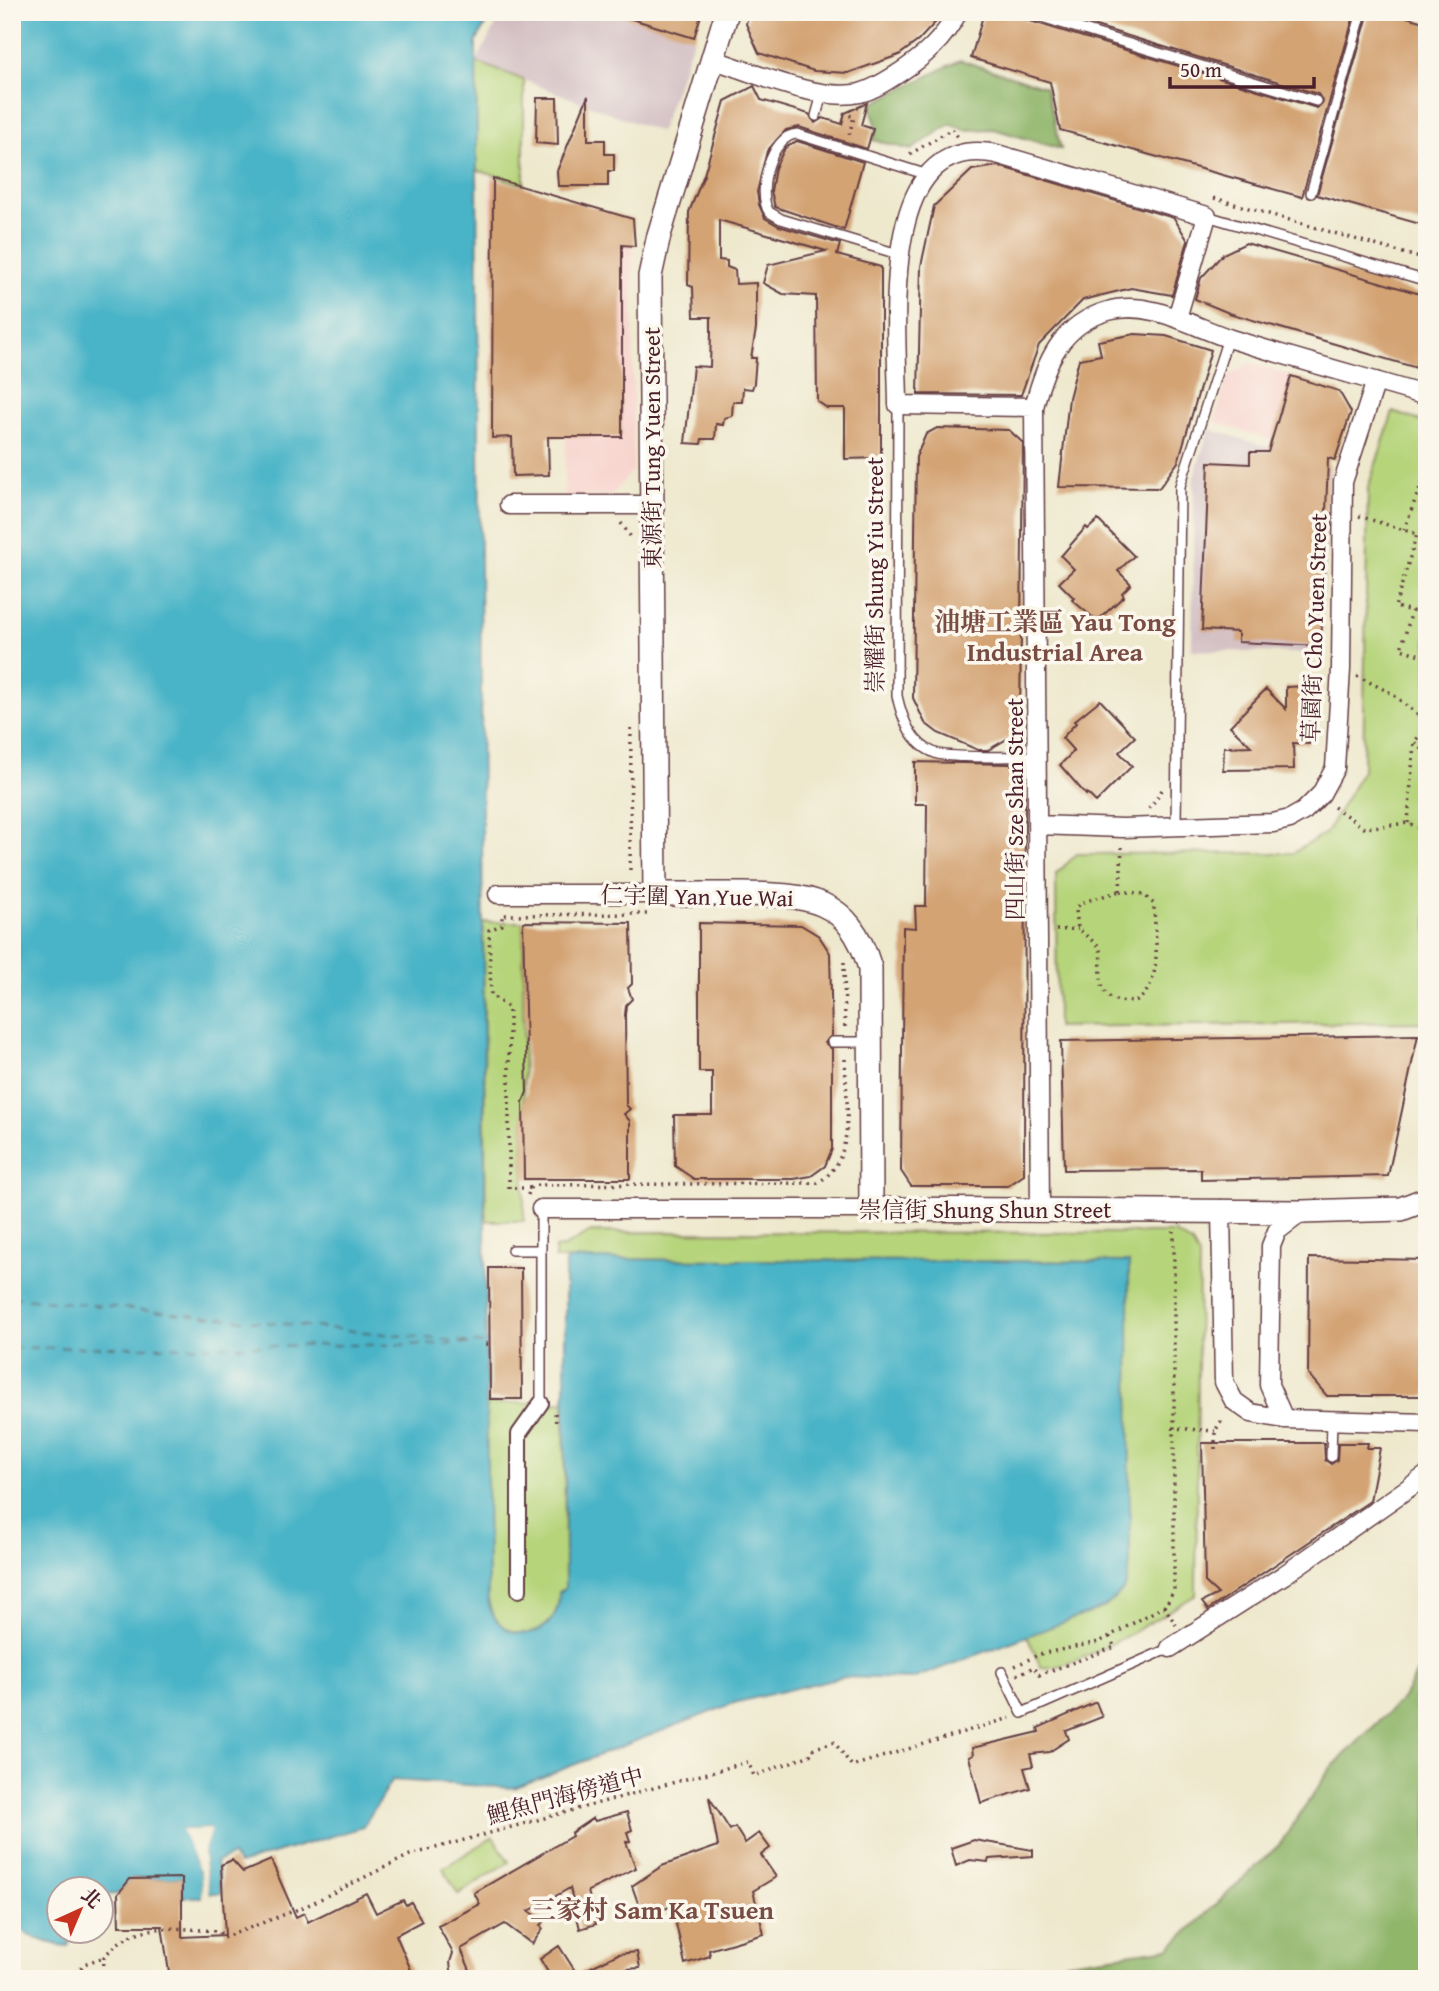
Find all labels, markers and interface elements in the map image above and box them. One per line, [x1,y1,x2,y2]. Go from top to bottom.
scale bar [1170,46,1313,90]
text: 50 m [1180,54,1222,85]
street label: 東源街 Tung Yuen Street [635,327,668,569]
street label: 崇耀街 Shung Yiu Street [858,457,891,693]
street label: 草園街 Cho Yuen Street [1294,513,1334,743]
district label: 油塘工業區 Yau Tong Industrial Area [934,602,1176,671]
street label: 四山街 Sze Shan Street [998,698,1031,920]
street label: 仁宇圍 Yan Yue Wai [600,878,794,914]
street label: 崇信街 Shung Shun Street [859,1193,1111,1226]
street label: 鯉魚門海傍道中 [483,1758,647,1832]
north arrow [46,1876,116,1946]
text: 北 [75,1881,108,1914]
district label: 三家村 Sam Ka Tsuen [530,1890,775,1929]

